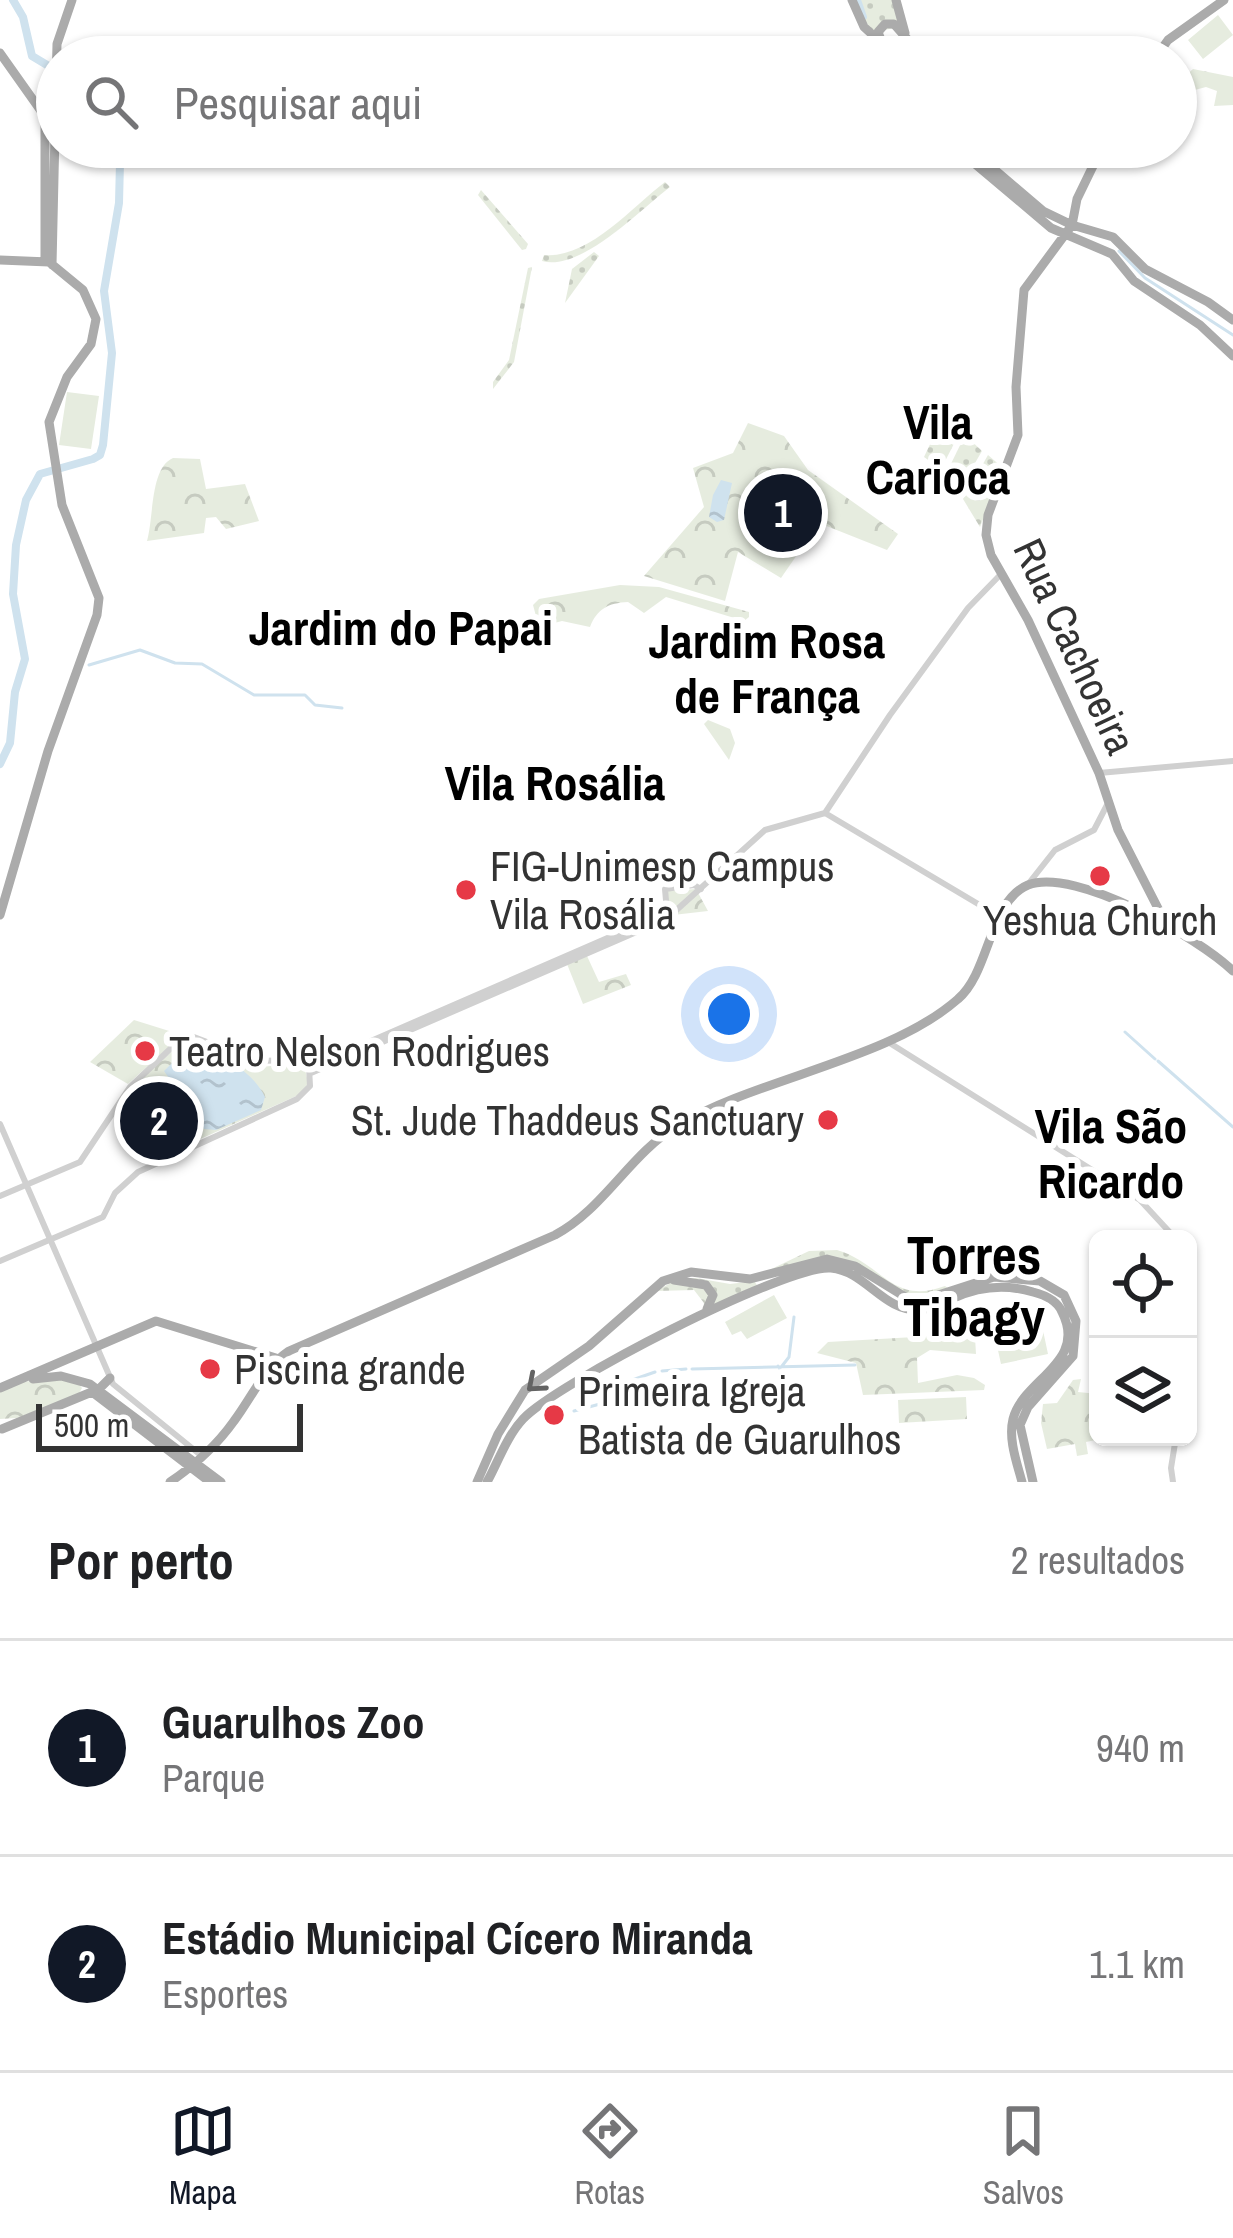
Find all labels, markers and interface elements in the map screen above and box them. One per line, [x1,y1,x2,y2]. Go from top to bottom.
search box [36,36,1197,168]
icon: search [78,69,144,135]
text: Pesquisar aqui [174,72,422,133]
district label: Vila Carioca [866,389,1010,509]
pin: 1 [744,468,822,558]
street label: Rua Cachoeira [1001,529,1149,763]
district label: Jardim do Papai [249,595,553,660]
district label: Jardim Rosa de França [649,608,885,728]
district label: Vila Rosália [445,750,665,815]
place label: FIG-Unimesp Campus Vila Rosália [490,838,835,942]
marker: Yeshua Church [1087,863,1113,889]
marker: FIG-Unimesp Campus Vila Rosália [453,877,479,903]
place label: Yeshua Church [983,892,1217,948]
your location [699,984,759,1044]
place label: Teatro Nelson Rodrigues [169,1023,550,1079]
marker: Teatro Nelson Rodrigues [132,1038,158,1064]
pin: 2 [120,1076,198,1166]
place label: St. Jude Thaddeus Sanctuary [351,1092,804,1148]
district label: Vila São Ricardo [1035,1093,1187,1213]
marker: St. Jude Thaddeus Sanctuary [815,1107,841,1133]
district label: Torres Tibagy [903,1218,1045,1353]
map controls [1089,1230,1197,1446]
button: locate [1089,1230,1197,1338]
button: layers [1089,1338,1197,1446]
place label: Piscina grande [234,1341,466,1397]
marker: Piscina grande [197,1356,223,1382]
place label: Primeira Igreja Batista de Guarulhos [578,1363,902,1467]
one-way arrow [527,1370,549,1391]
scale bar [36,1398,303,1451]
marker: Primeira Igreja Batista de Guarulhos [541,1402,567,1428]
text: 500 m [54,1403,129,1447]
text: Por perto [48,1526,234,1595]
text: 2 resultados [1011,1534,1185,1586]
text: Guarulhos Zoo [162,1691,424,1752]
text: 1 [78,1722,96,1774]
text: 940 m [1096,1722,1185,1774]
text: Parque [162,1752,265,1804]
text: Estádio Municipal Cícero Miranda [162,1907,753,1968]
text: 2 [78,1938,96,1990]
text: 1.1 km [1089,1938,1185,1990]
text: Esportes [162,1968,288,2020]
tab: Mapa [169,2098,237,2214]
tab: Rotas [574,2098,645,2214]
tab: Salvos [983,2098,1064,2214]

